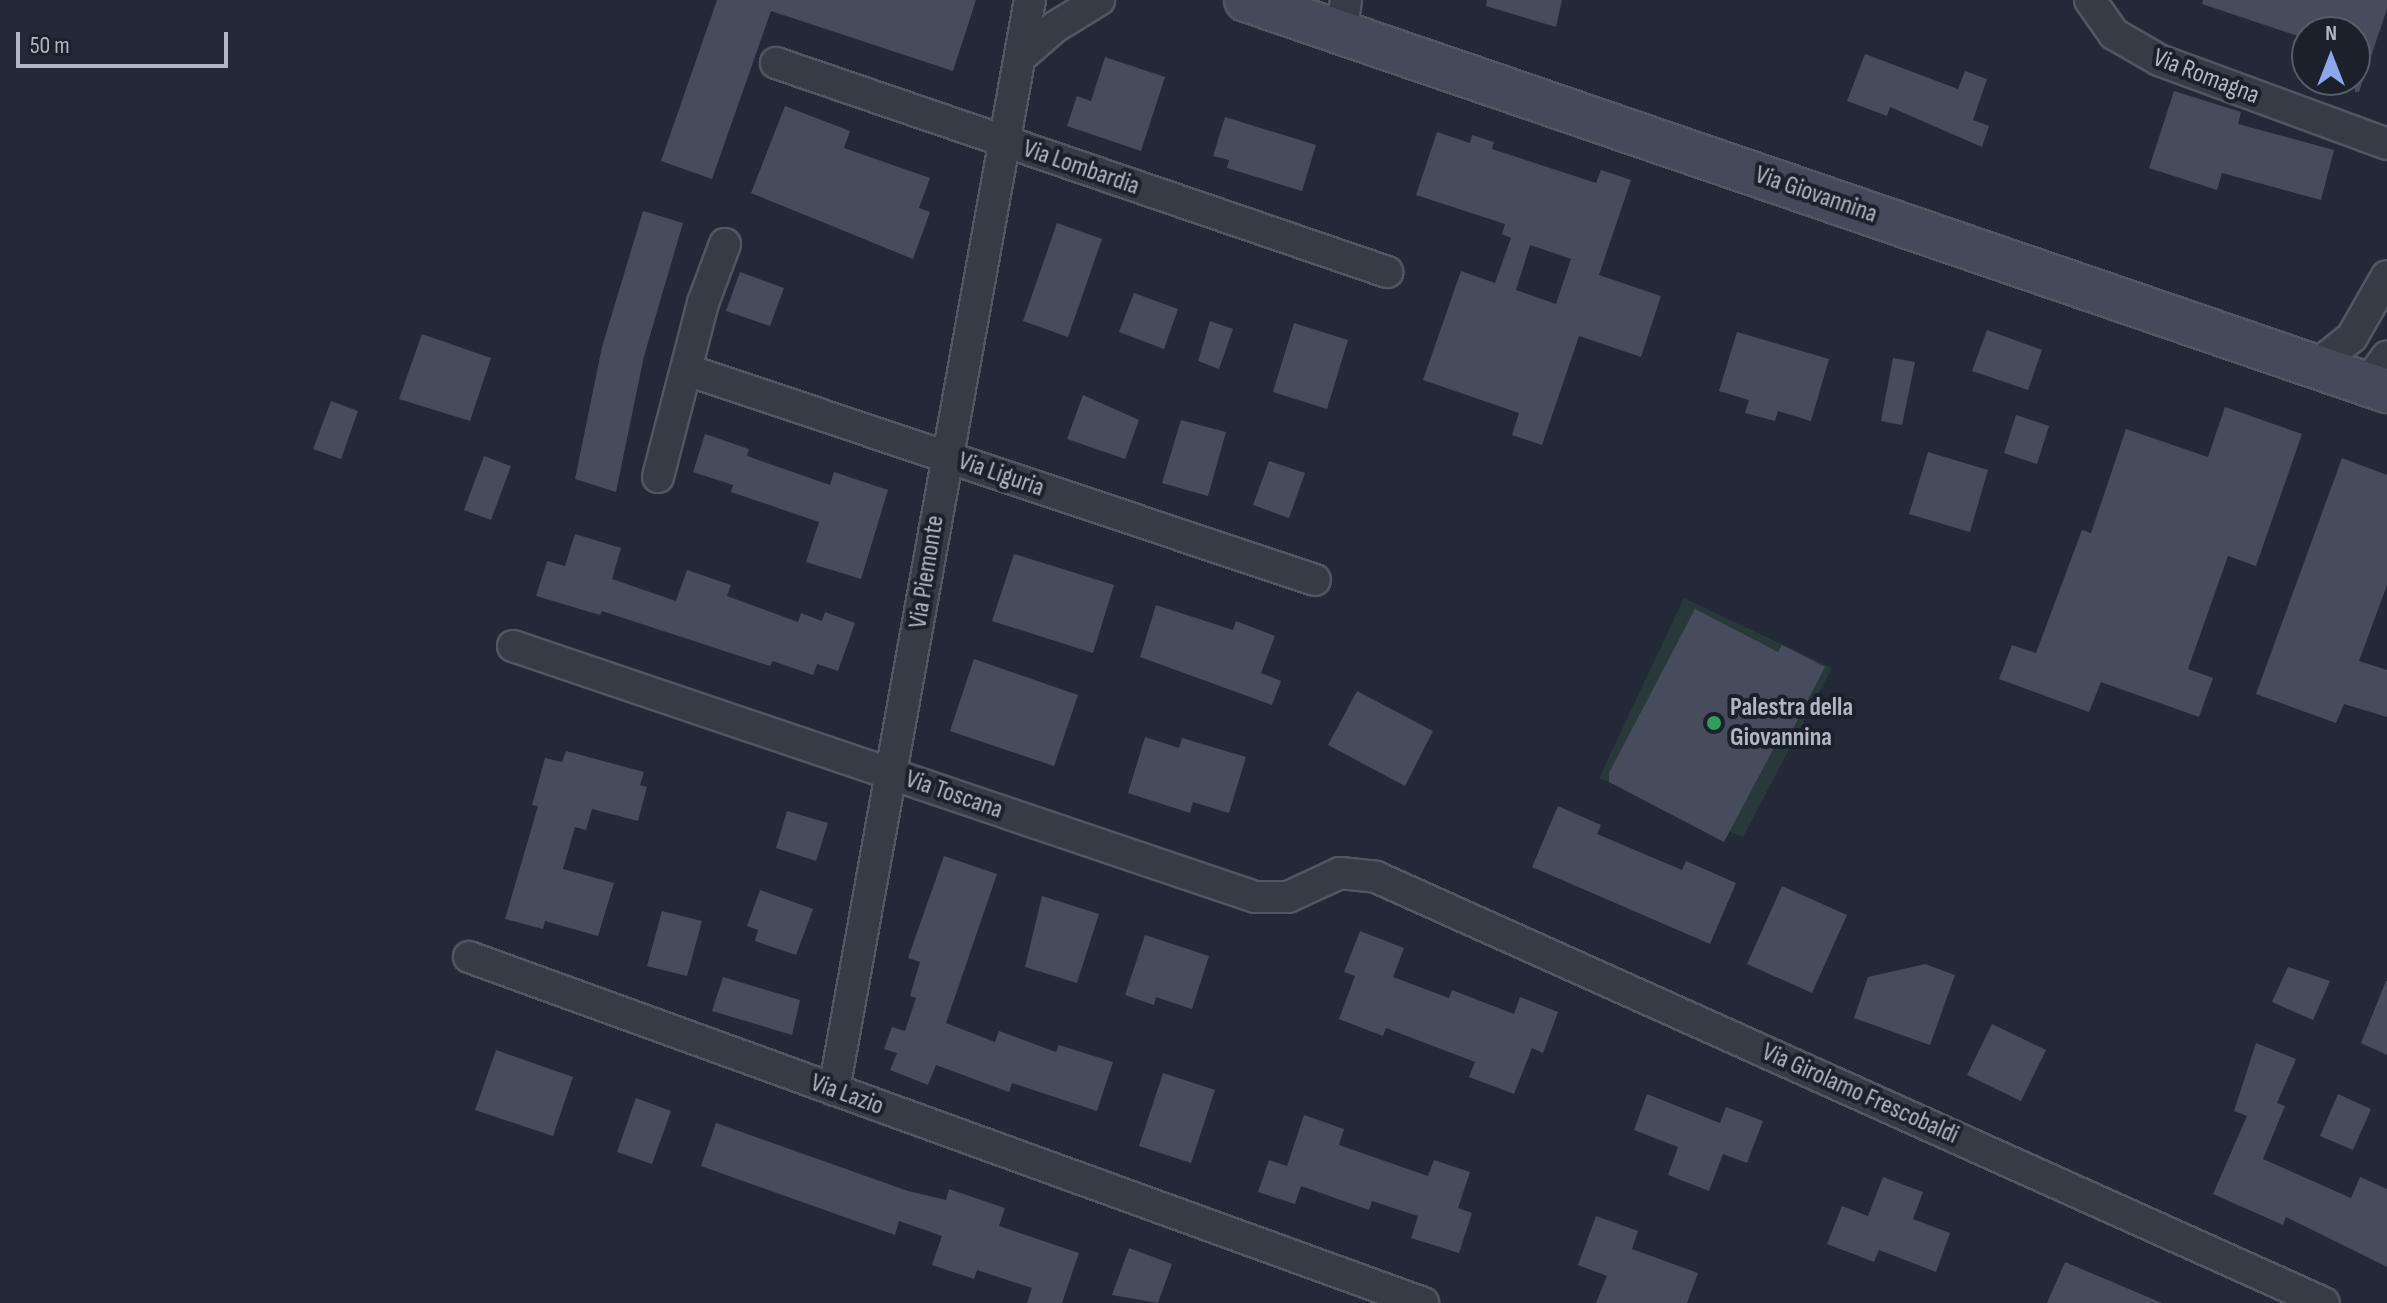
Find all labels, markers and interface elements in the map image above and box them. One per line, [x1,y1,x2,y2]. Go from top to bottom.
scale bar [20,16,232,66]
north arrow [2291,16,2371,96]
text: N [2325,20,2337,47]
text: 50 m [30,31,70,60]
street label: Via Romagna [2148,42,2264,112]
street label: Via Lombardia [1019,134,1143,202]
street label: Via Giovannina [1751,160,1881,230]
street label: Via Liguria [954,446,1048,504]
street label: Via Piemonte [903,513,951,631]
place label: Palestra della Giovannina [1730,692,1853,754]
marker: Palestra della Giovannina [1705,714,1723,732]
street label: Via Toscana [901,764,1007,826]
street label: Via Girolamo Frescobaldi [1757,1037,1963,1151]
street label: Via Lazio [806,1067,888,1123]

